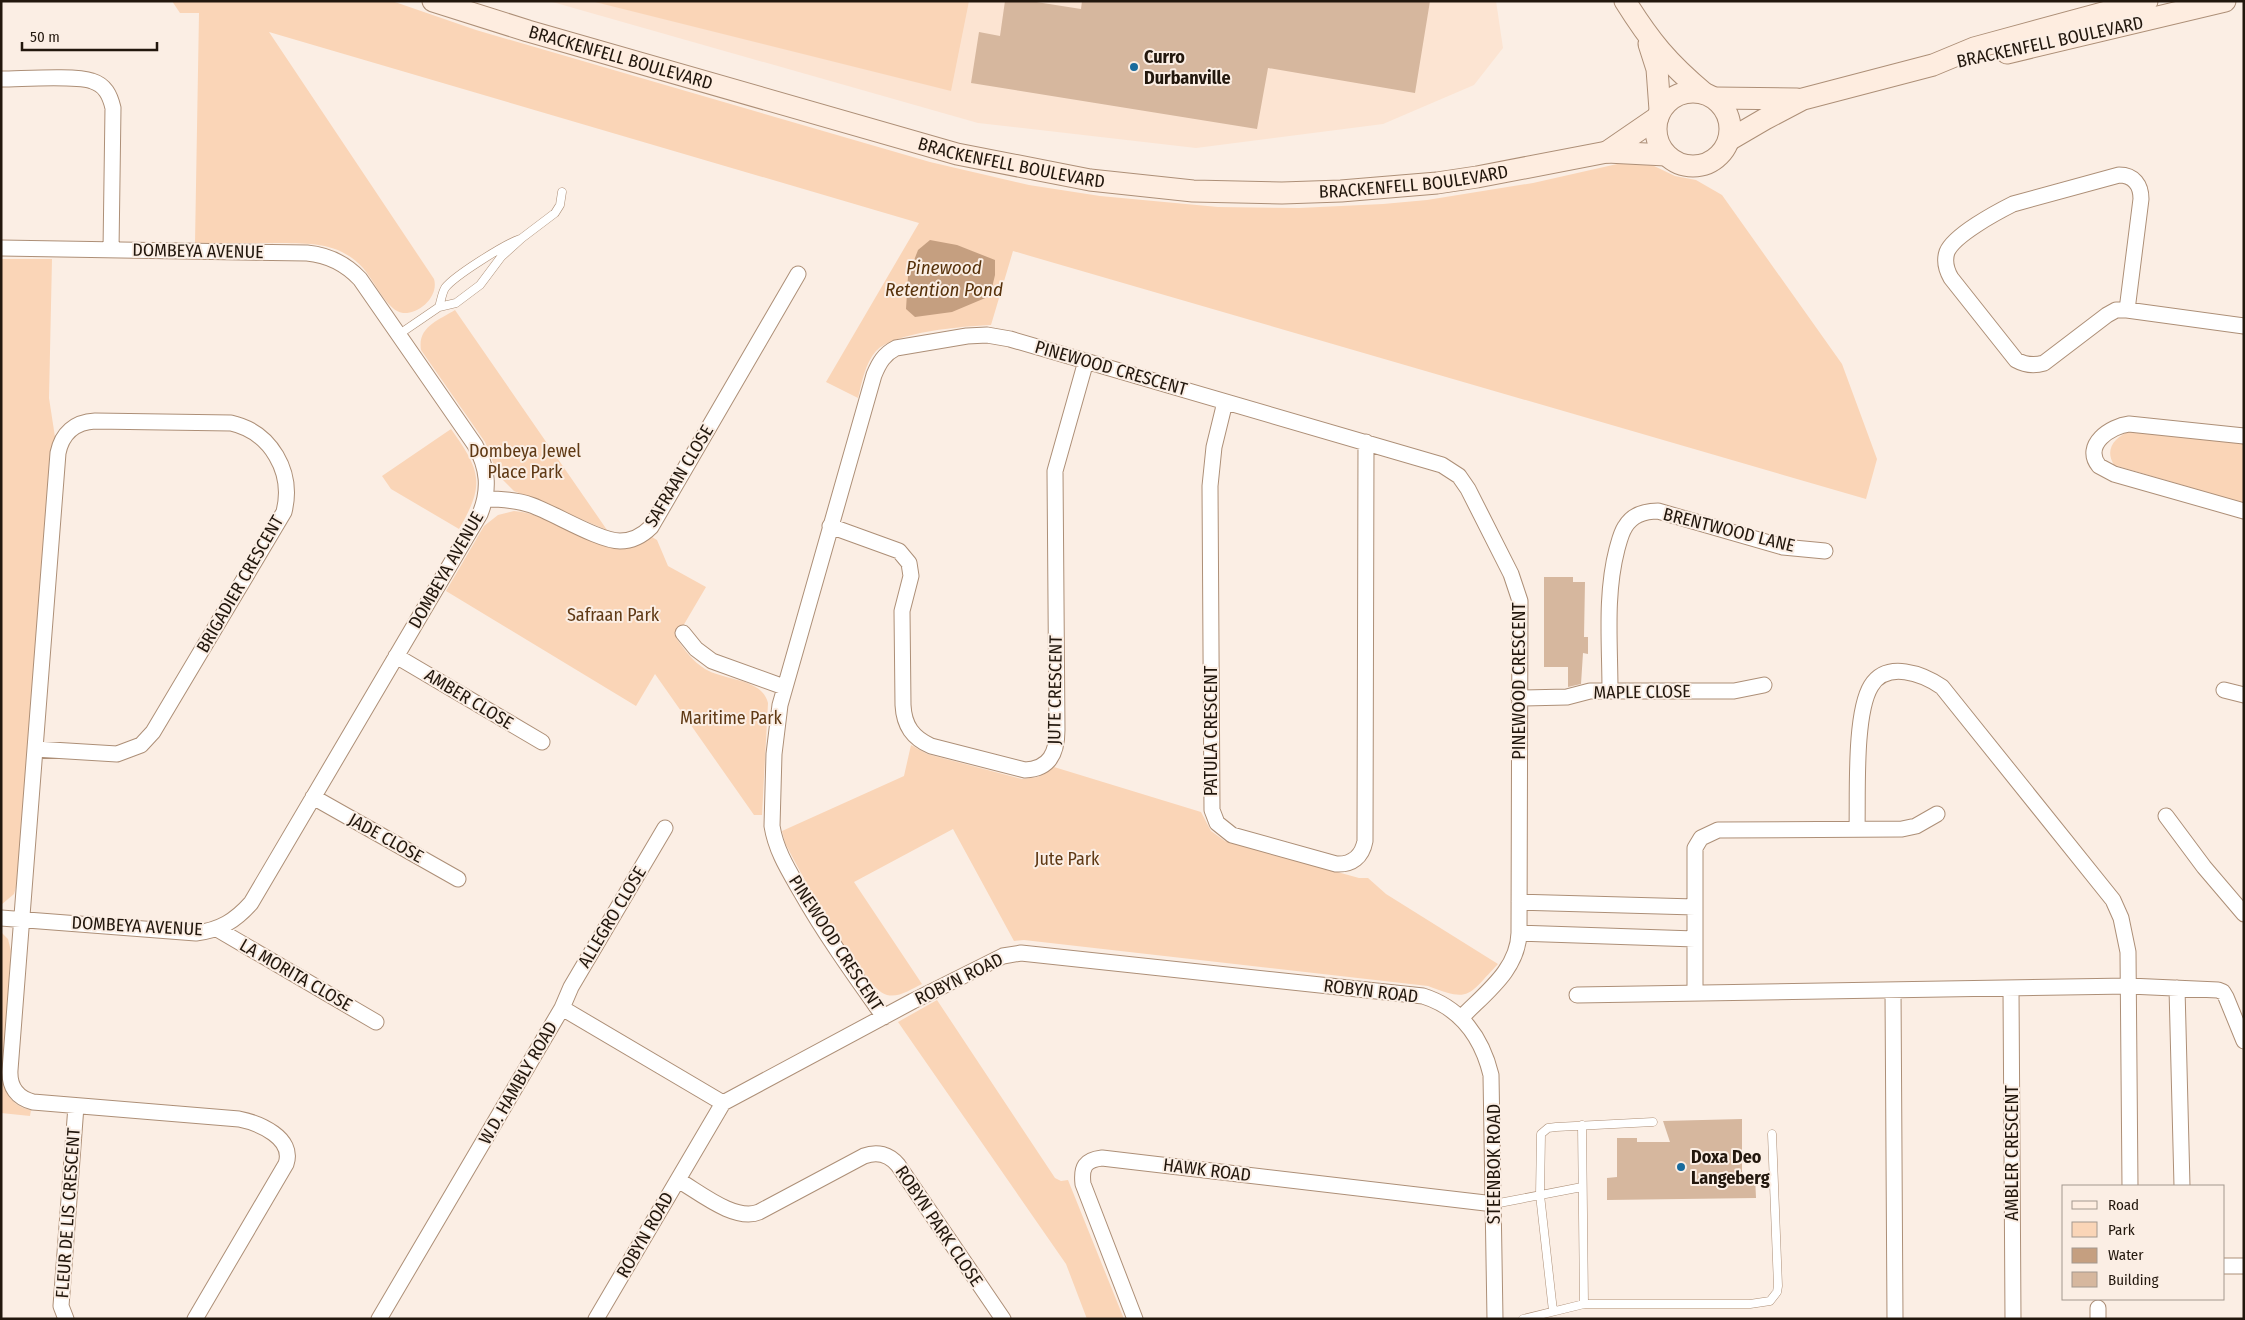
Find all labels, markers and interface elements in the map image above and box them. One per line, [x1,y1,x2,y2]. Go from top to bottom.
street label: BRACKENFELL BOULEVARD [1955,11,2145,73]
scale bar [22,20,158,52]
street label: BRACKENFELL BOULEVARD [526,21,715,94]
text: 50 m [30,28,60,46]
place label: Curro Durbanville [1144,46,1231,89]
marker: Curro Durbanville [1128,61,1140,73]
street label: BRACKENFELL BOULEVARD [915,132,1106,193]
street label: BRACKENFELL BOULEVARD [1318,160,1510,203]
street label: DOMBEYA AVENUE [132,239,264,263]
water label: Pinewood Retention Pond [885,256,1003,301]
street label: PINEWOOD CRESCENT [1032,336,1190,400]
street label: SAFRAAN CLOSE [640,421,718,531]
park label: Dombeya Jewel Place Park [469,440,581,483]
street label: BRENTWOOD LANE [1661,503,1797,557]
street label: DOMBEYA AVENUE [404,508,488,632]
street label: BRIGADIER CRESCENT [192,511,289,657]
street label: PINEWOOD CRESCENT [1508,602,1530,760]
park label: Safraan Park [567,604,660,626]
street label: JUTE CRESCENT [1043,634,1067,745]
street label: AMBER CLOSE [421,664,517,734]
street label: PATULA CRESCENT [1200,665,1222,796]
street label: MAPLE CLOSE [1593,680,1691,704]
park label: Maritime Park [680,707,783,729]
street label: JADE CLOSE [345,808,427,868]
park label: Jute Park [1034,848,1100,870]
street label: ALLEGRO CLOSE [573,862,651,972]
street label: PINEWOOD CRESCENT [784,871,888,1015]
street label: DOMBEYA AVENUE [71,912,203,940]
street label: LA MORITA CLOSE [236,934,356,1016]
street label: ROBYN ROAD [911,948,1007,1010]
street label: ROBYN ROAD [1322,974,1420,1008]
street label: W.D. HAMBLY ROAD [474,1018,562,1148]
street label: AMBLER CRESCENT [2001,1085,2023,1221]
street label: STEENBOK ROAD [1483,1104,1505,1224]
street label: FLEUR DE LIS CRESCENT [51,1126,85,1299]
place label: Doxa Deo Langeberg [1691,1146,1770,1189]
street label: HAWK ROAD [1162,1154,1252,1186]
street label: ROBYN PARK CLOSE [891,1161,987,1291]
marker: Doxa Deo Langeberg [1675,1161,1687,1173]
legend [2062,1185,2225,1300]
street label: ROBYN ROAD [612,1188,678,1282]
text: Road [2108,1196,2139,1214]
text: Park [2108,1221,2135,1239]
text: Water [2108,1246,2144,1264]
text: Building [2108,1271,2159,1289]

